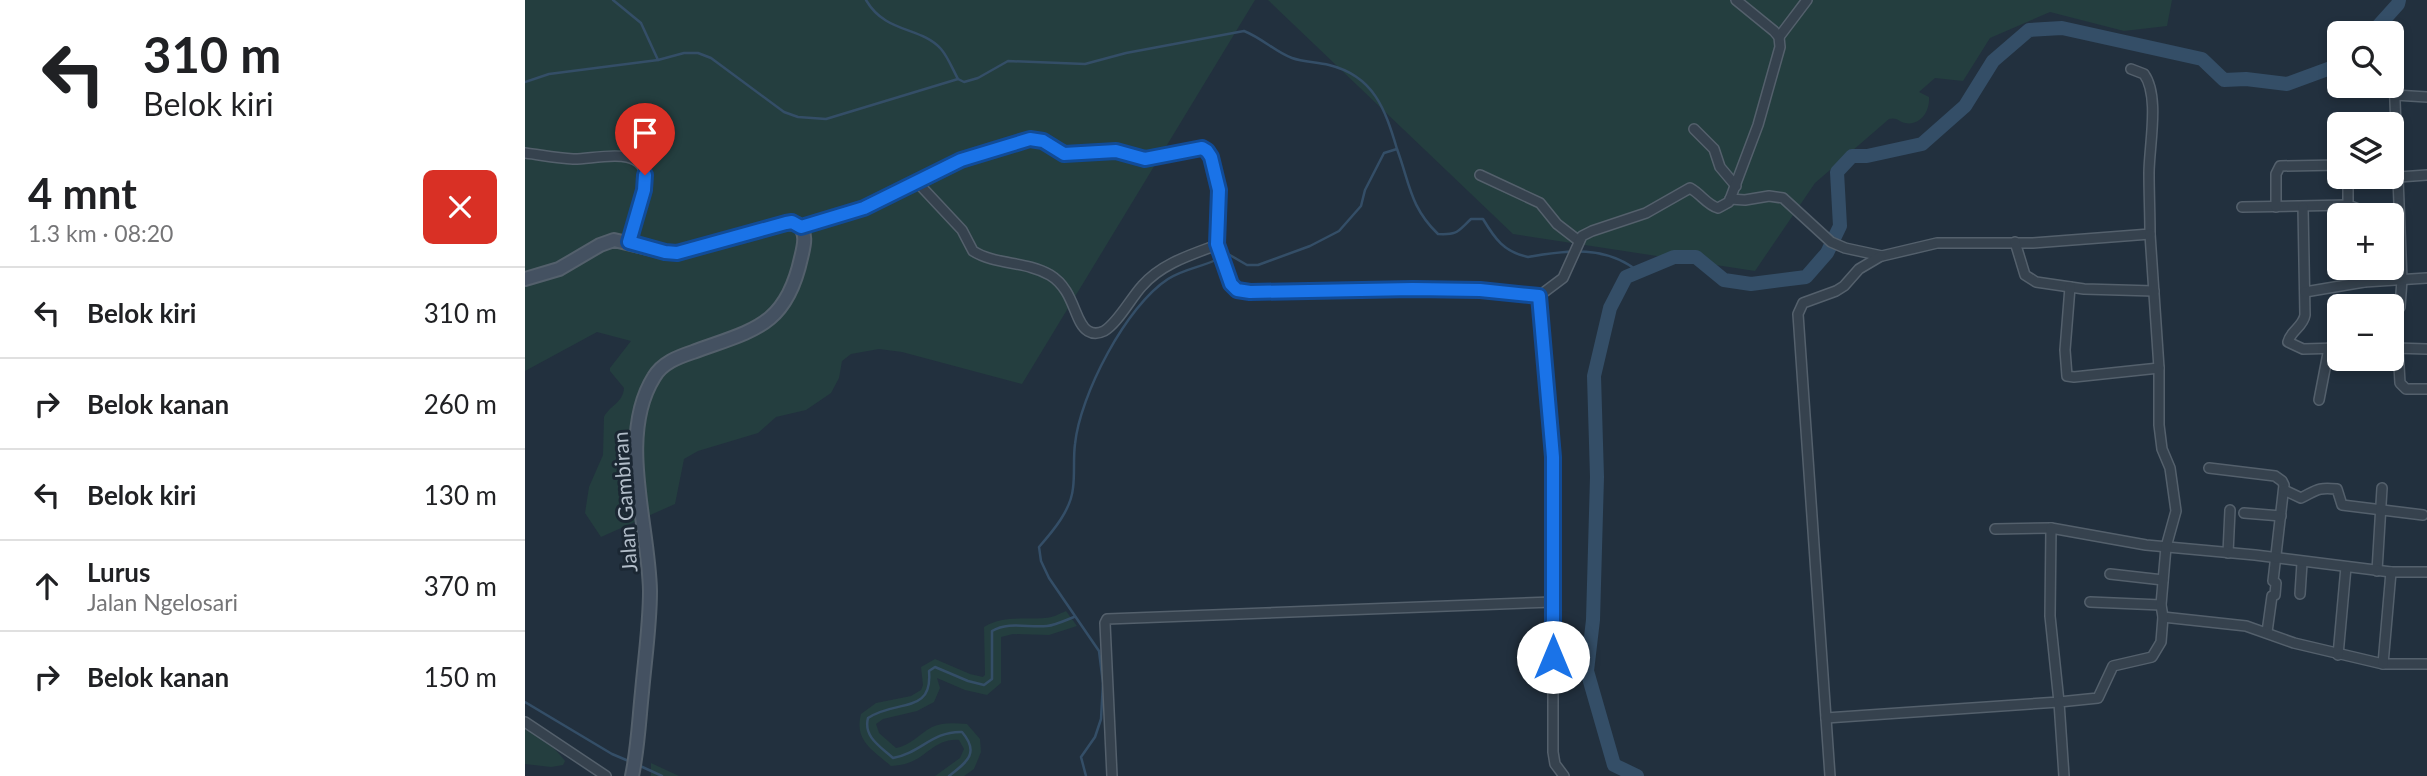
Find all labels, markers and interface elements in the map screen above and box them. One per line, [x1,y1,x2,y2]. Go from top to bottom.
map controls [2327,21,2404,371]
button: search [2327,21,2404,98]
text: 310 m [143,25,281,83]
icon: left [28,28,119,119]
text: Belok kiri [143,84,274,123]
pin [615,103,675,175]
button: layers [2327,112,2404,189]
icon: arrive [626,114,664,152]
text: 4 mnt [28,168,137,218]
button: close [423,170,497,244]
button: + [2327,203,2404,280]
text: 1.3 km · 08:20 [28,219,173,247]
icon: left [28,294,66,332]
button: − [2327,294,2404,371]
text: Belok kiri [87,297,196,329]
text: 310 m [424,297,497,329]
icon: right [28,385,66,423]
text: Belok kanan [87,388,229,420]
text: 260 m [424,388,497,420]
street label: Jalan Gambiran [607,431,641,573]
icon: left [28,476,66,514]
text: Belok kiri [87,479,196,511]
text: 130 m [424,479,497,511]
text: Lurus [87,556,150,588]
icon: ahead [28,567,66,605]
text: 370 m [424,570,497,602]
text: Jalan Ngelosari [87,588,238,616]
position arrow [1516,620,1590,694]
icon: right [28,658,66,696]
text: Belok kanan [87,661,229,693]
text: 150 m [424,661,497,693]

